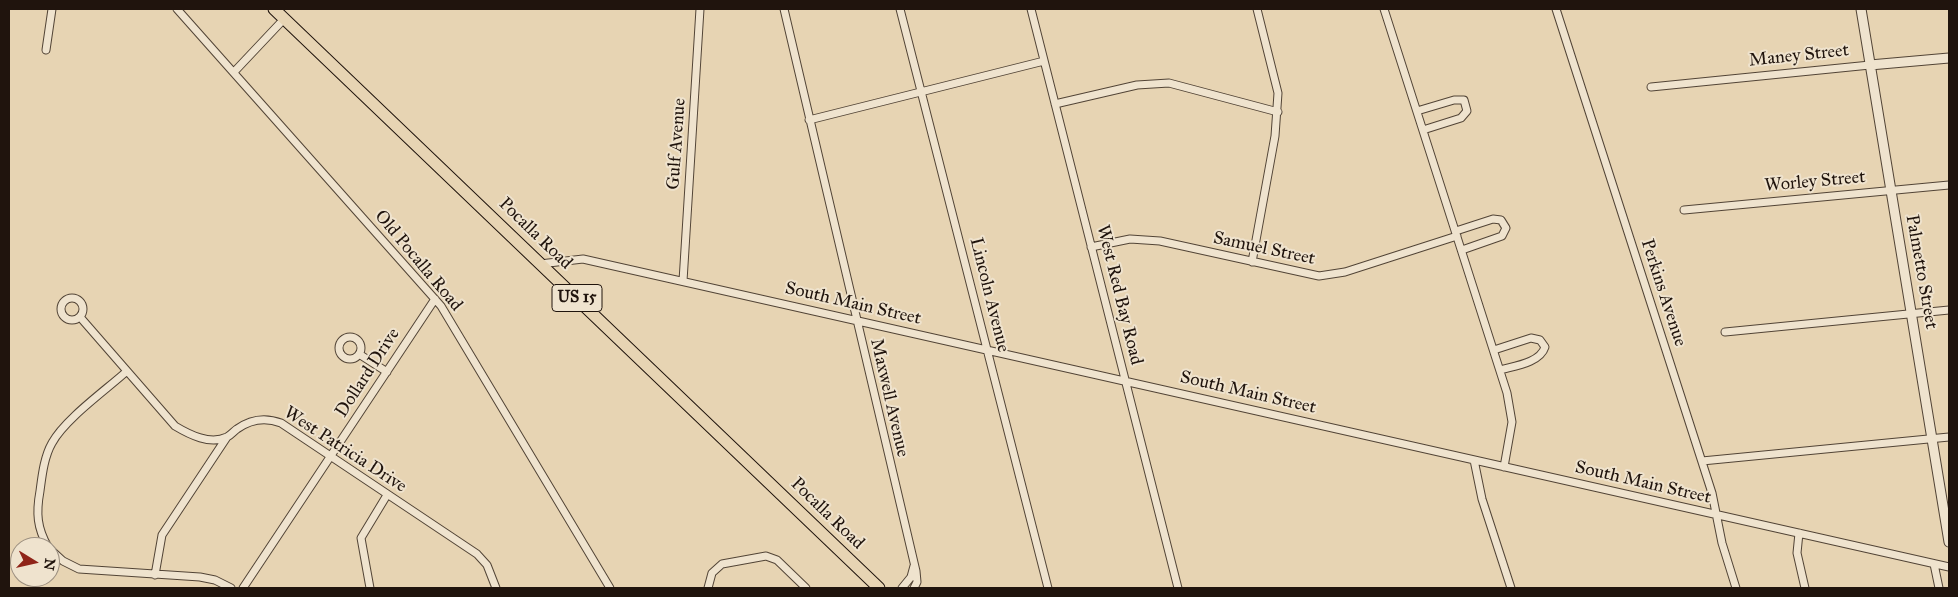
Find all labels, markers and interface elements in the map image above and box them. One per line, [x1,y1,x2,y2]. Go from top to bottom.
street label: Maney Street [1748,40,1850,72]
street label: Gulf Avenue [663,98,691,190]
street label: Worley Street [1764,167,1866,197]
street label: Pocalla Road [494,194,576,274]
street label: Old Pocalla Road [369,206,467,316]
street label: Palmetto Street [1900,213,1942,331]
street label: West Red Bay Road [1091,223,1147,367]
street label: Samuel Street [1211,228,1317,270]
street label: Lincoln Avenue [964,236,1014,354]
street label: Perkins Avenue [1636,237,1690,349]
street label: South Main Street [783,278,923,330]
road number: US 15 [552,284,602,312]
street label: Dollard Drive [331,324,405,422]
street label: Maxwell Avenue [865,337,913,459]
street label: South Main Street [1178,367,1318,419]
street label: West Patricia Drive [280,402,410,498]
street label: South Main Street [1573,457,1713,509]
street label: Pocalla Road [786,474,868,554]
north arrow [10,537,60,587]
text: N [40,557,59,571]

